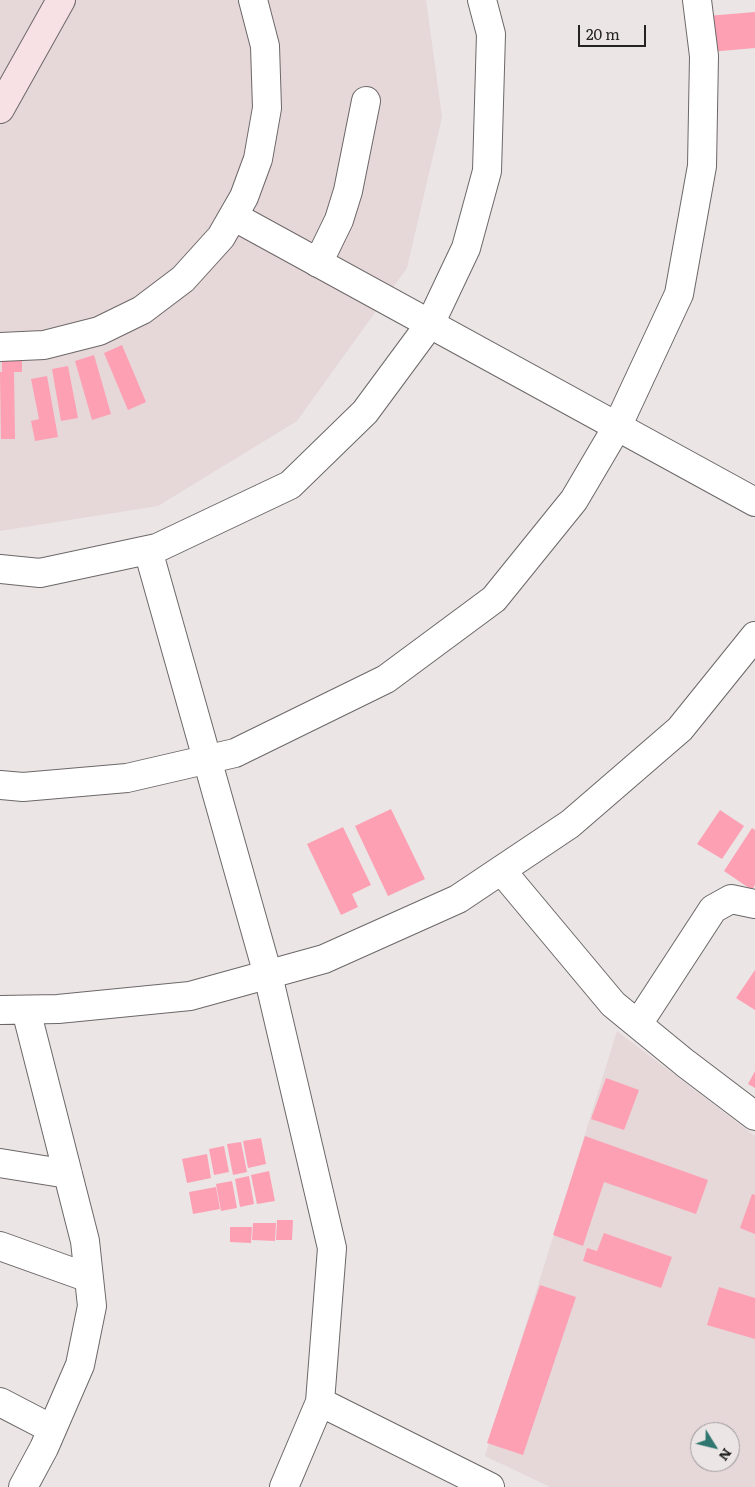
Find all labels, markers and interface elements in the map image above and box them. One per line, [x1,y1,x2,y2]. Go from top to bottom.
scale bar [580,15,648,47]
text: 20 m [586,22,620,45]
north arrow [690,1422,740,1472]
text: N [715,1445,738,1466]

